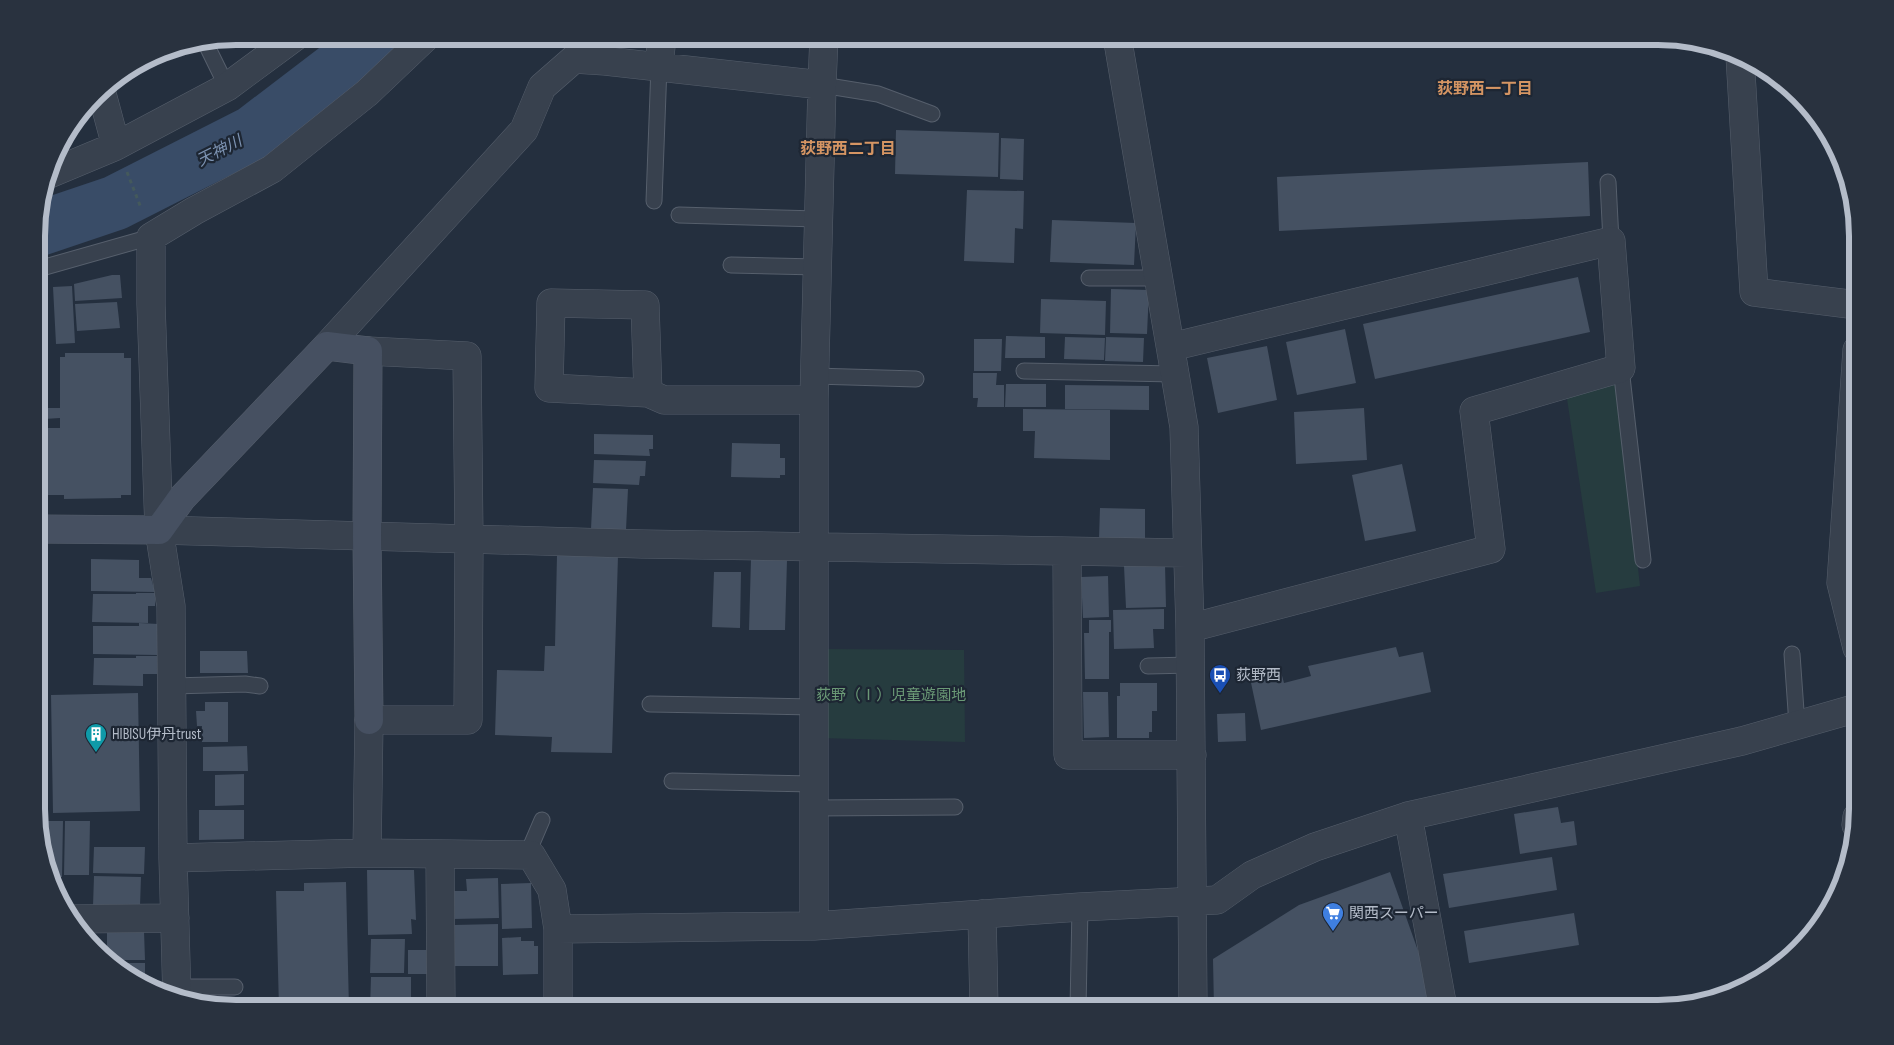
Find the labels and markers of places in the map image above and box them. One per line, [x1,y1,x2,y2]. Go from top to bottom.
bus stop icon: 荻野西 [1208,663,1232,694]
place label: 荻野西 [1236,666,1281,685]
building icon: HIBISU伊丹trust [84,722,108,753]
place label: HIBISU伊丹trust [112,725,202,744]
supermarket icon: 関西スーパー [1321,901,1345,932]
place label: 関西スーパー [1349,904,1439,923]

